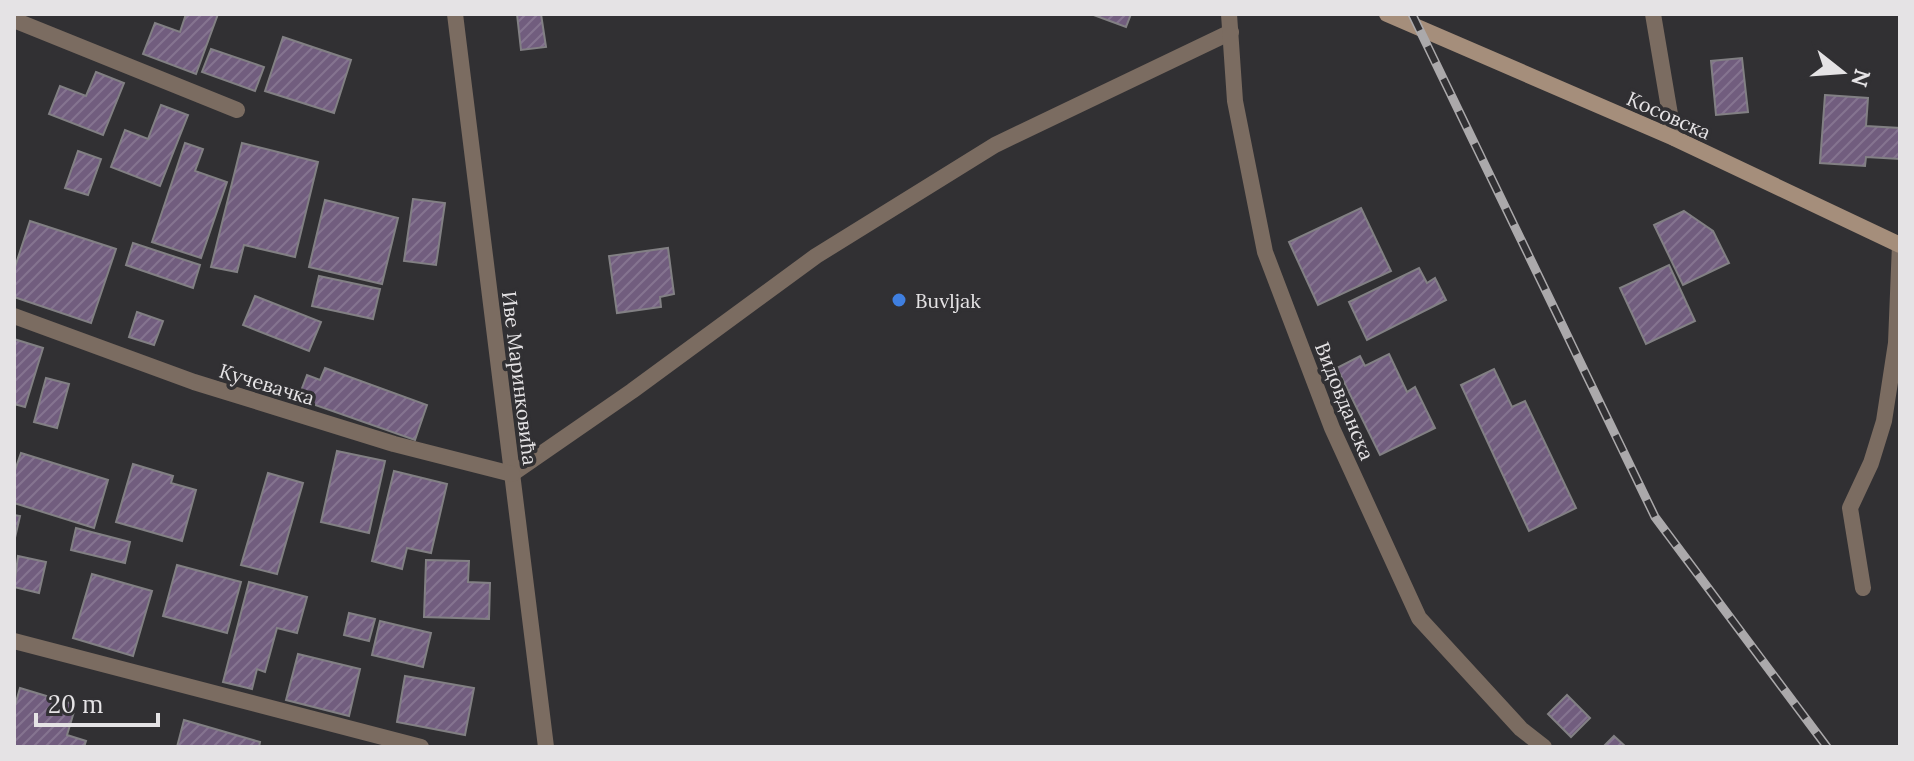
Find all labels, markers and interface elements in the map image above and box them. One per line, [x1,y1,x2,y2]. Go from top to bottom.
north arrow [1802,32,1882,112]
text: N [1845,66,1877,90]
street label: Косовска [1623,85,1715,145]
place label: Buvljak [915,288,981,313]
street label: Иве Маринковића [497,289,543,467]
marker: Buvljak [890,291,908,309]
street label: Видовданска [1310,338,1380,464]
street label: Кучевачка [216,358,318,410]
scale bar [36,677,158,727]
text: 20 m [48,689,104,720]

